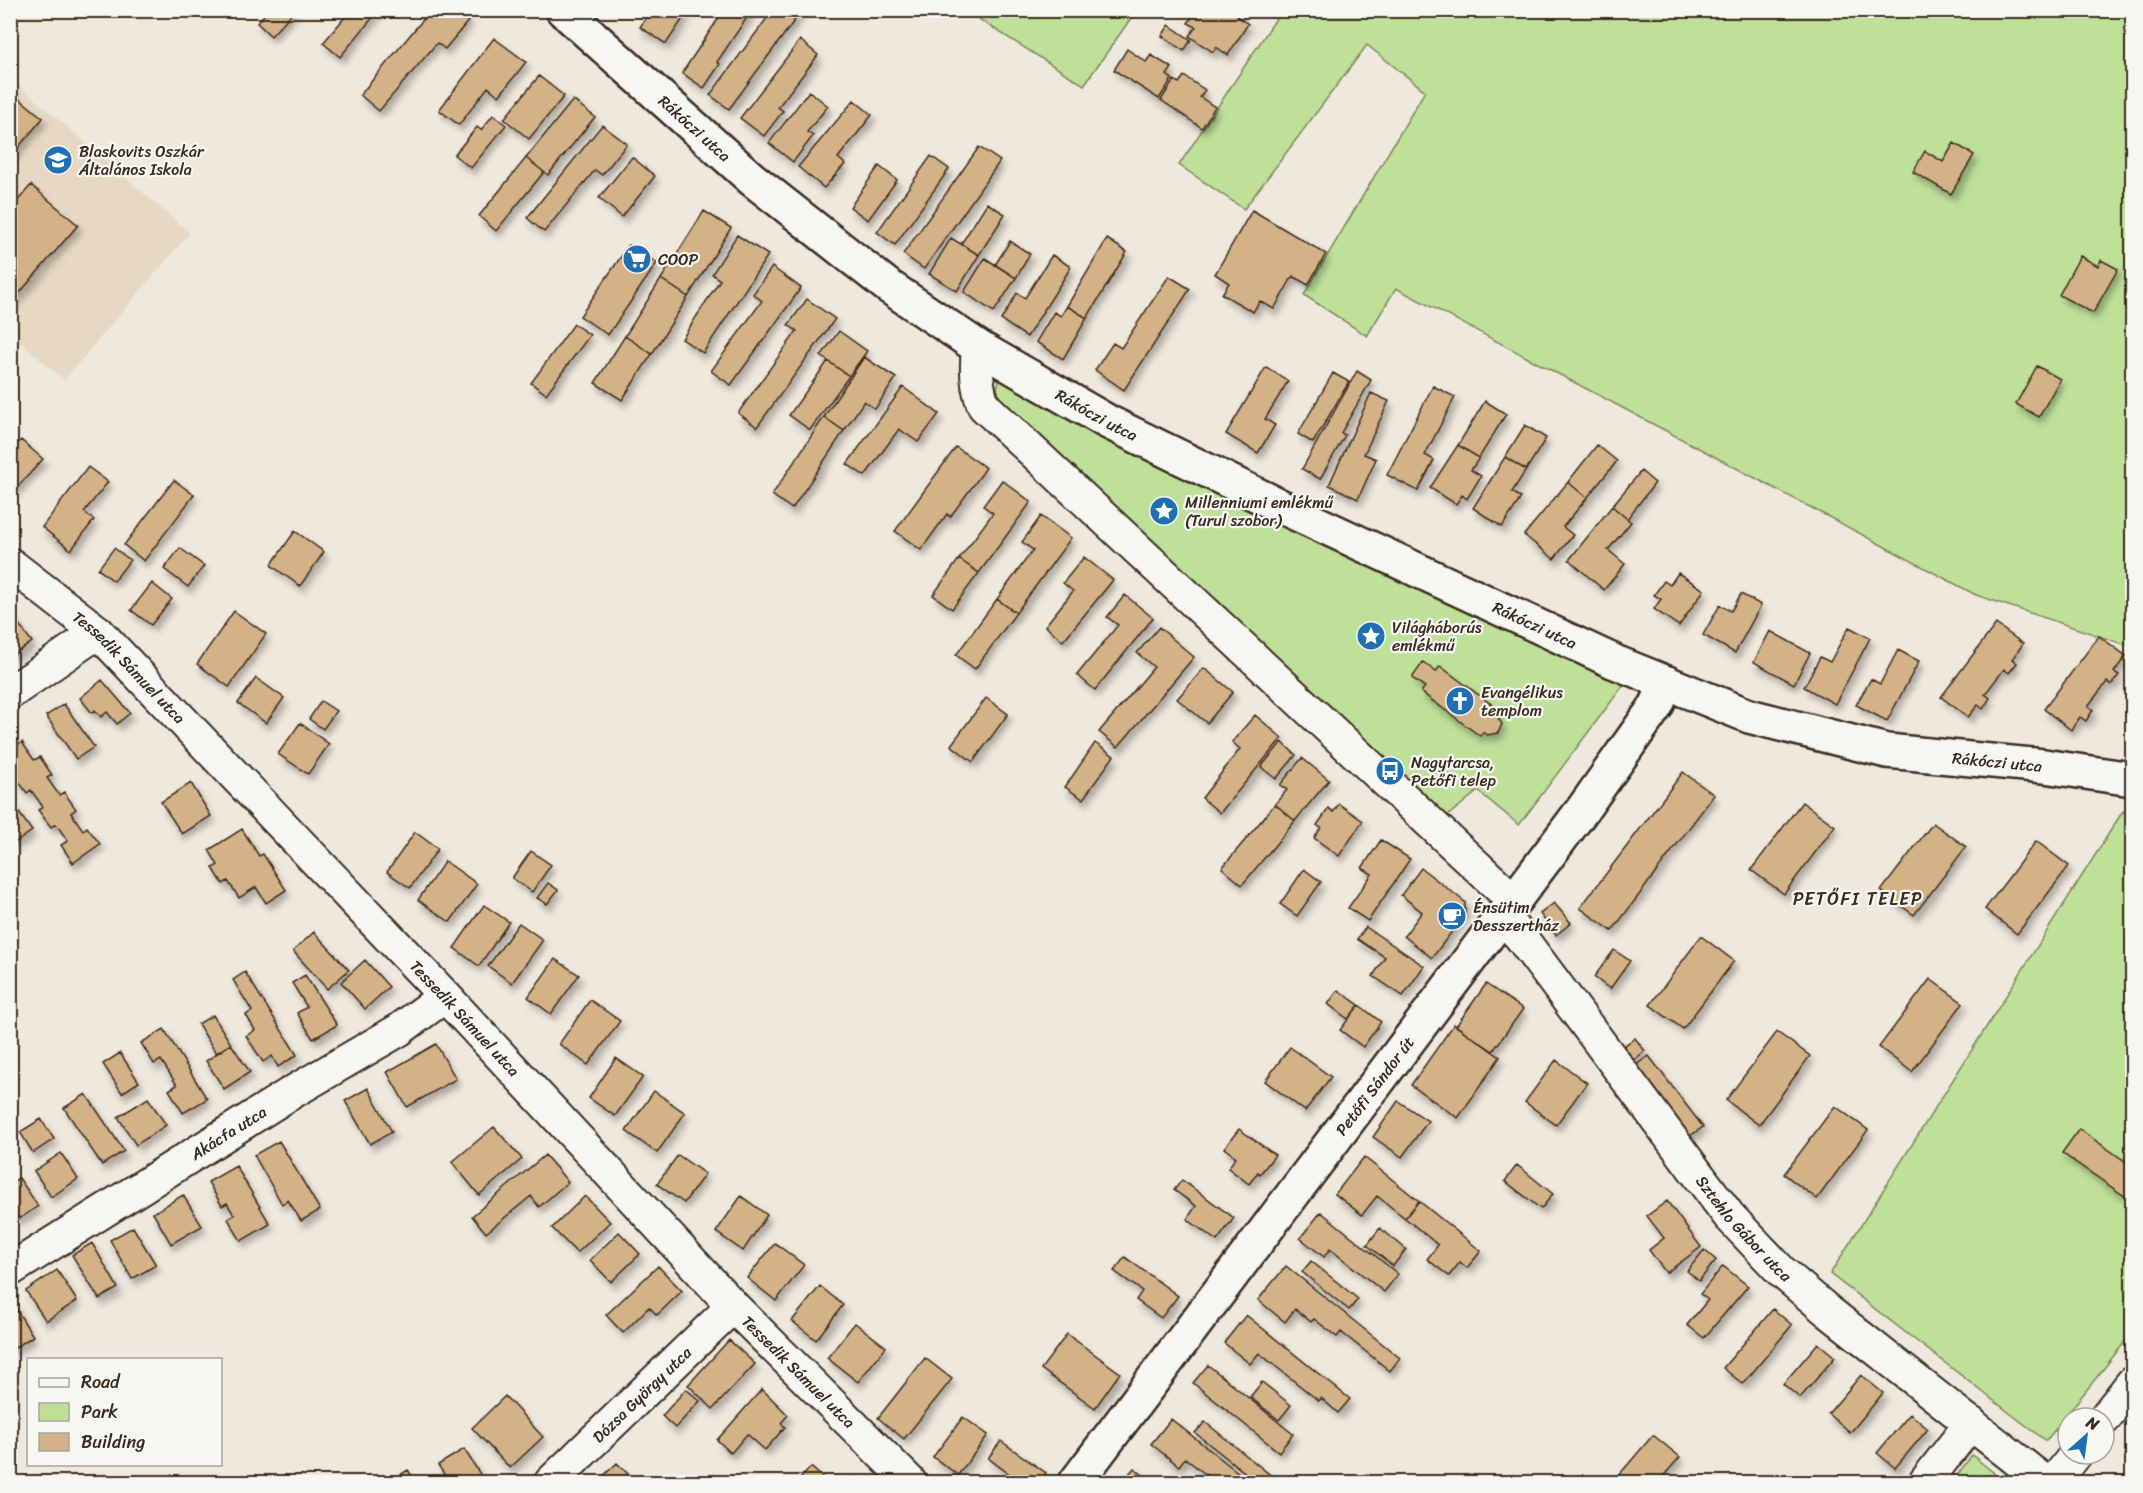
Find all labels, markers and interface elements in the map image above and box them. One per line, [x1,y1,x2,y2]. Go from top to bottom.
street label: Rákóczi utca [652,87,738,169]
place label: Blaskovits Oszkár Általános Iskola [78,137,205,184]
school or university icon: Blaskovits Oszkár Általános Iskola [42,144,74,176]
supermarket icon: COOP [621,243,653,275]
place label: COOP [658,245,699,274]
street label: Rákóczi utca [1050,380,1143,449]
place label: Millenniumi emlékmű (Turul szobor) [1185,488,1334,535]
place icon: Millenniumi emlékmű (Turul szobor) [1148,495,1180,527]
street label: Rákóczi utca [1488,593,1582,657]
street label: Tessedik Sámuel utca [66,603,193,731]
place label: Világháborús emlékmű [1392,613,1482,660]
place icon: Világháborús emlékmű [1355,620,1387,652]
place label: Evangélikus templom [1481,678,1563,725]
church icon: Evangélikus templom [1444,685,1476,717]
street label: Rákóczi utca [1951,743,2044,780]
place label: Nagytarcsa, Petőfi telep [1411,748,1497,795]
bus stop icon: Nagytarcsa, Petőfi telep [1374,755,1406,787]
district label: PETŐFI TELEP [1793,883,1923,915]
place label: Énsütim Desszertház [1473,893,1559,940]
cafe icon: Énsütim Desszertház [1436,900,1468,932]
street label: Tessedik Sámuel utca [403,953,528,1083]
street label: Petőfi Sándor út [1327,1030,1422,1142]
street label: Akácfa utca [183,1097,272,1168]
street label: Sztehlo Gábor utca [1688,1168,1799,1290]
street label: Tessedik Sámuel utca [735,1308,863,1435]
street label: Dózsa György utca [585,1338,699,1450]
legend [27,1358,222,1466]
text: Road [81,1366,121,1398]
text: Park [81,1396,118,1428]
north arrow [2056,1406,2116,1466]
text: N [2080,1407,2105,1439]
text: Building [81,1426,145,1458]

